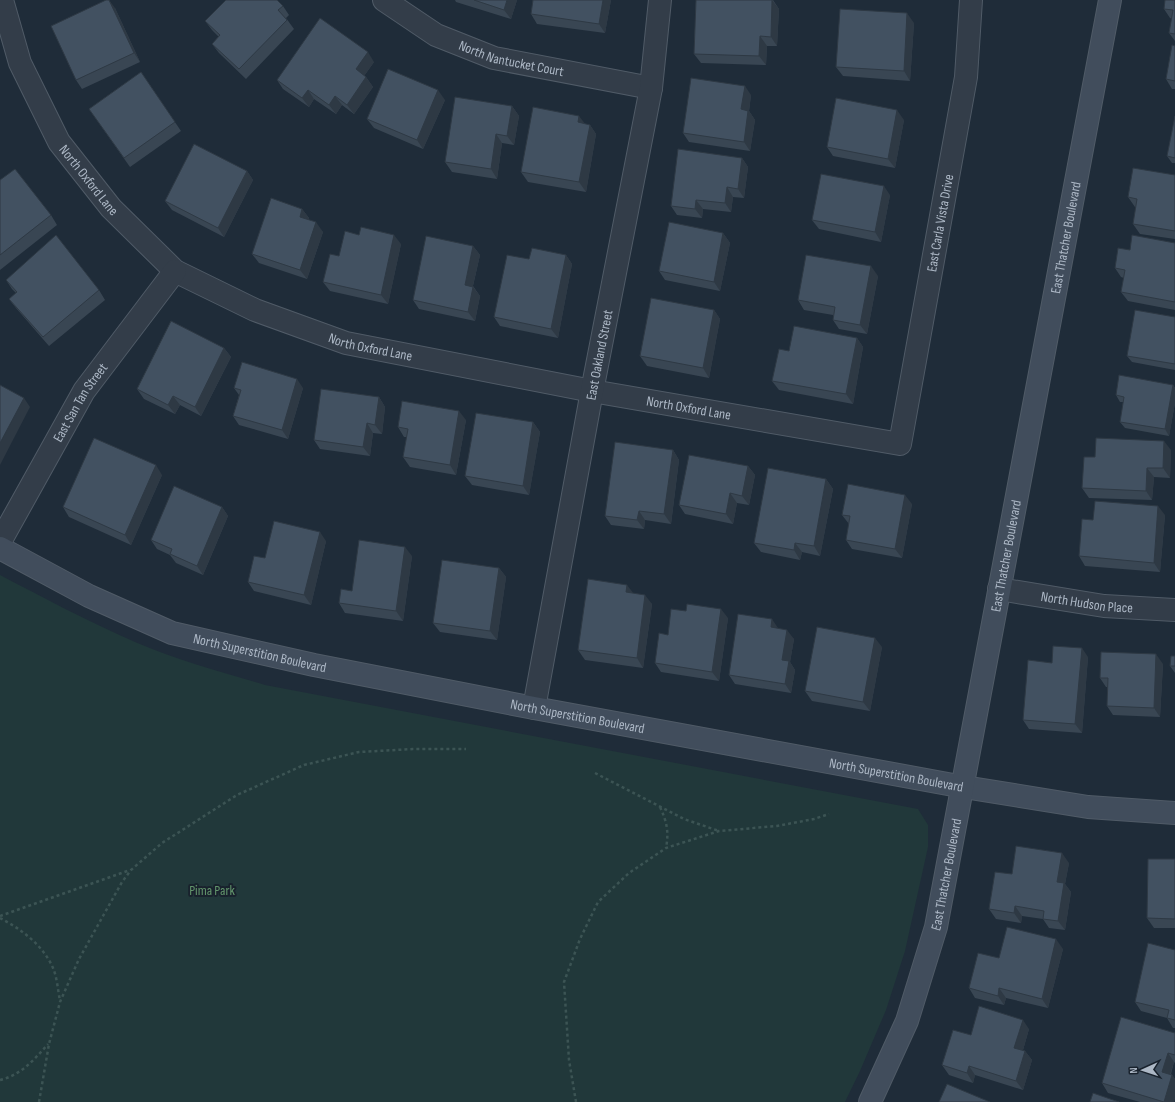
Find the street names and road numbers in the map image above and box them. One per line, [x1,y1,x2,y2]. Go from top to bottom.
street label: North Nantucket Court [456,36,565,80]
street label: North Oxford Lane [56,141,122,219]
street label: East Carla Vista Drive [923,173,957,273]
street label: East Thatcher Boulevard [1047,180,1084,295]
street label: East Oakland Street [582,308,616,401]
street label: North Oxford Lane [326,329,414,364]
street label: East San Tan Street [49,359,111,445]
street label: North Oxford Lane [645,392,732,423]
street label: East Thatcher Boulevard [987,498,1025,613]
street label: North Hudson Place [1040,587,1133,616]
street label: North Superstition Boulevard [192,630,328,676]
street label: North Superstition Boulevard [509,695,646,737]
street label: North Superstition Boulevard [828,754,965,795]
street label: East Thatcher Boulevard [927,817,965,933]

